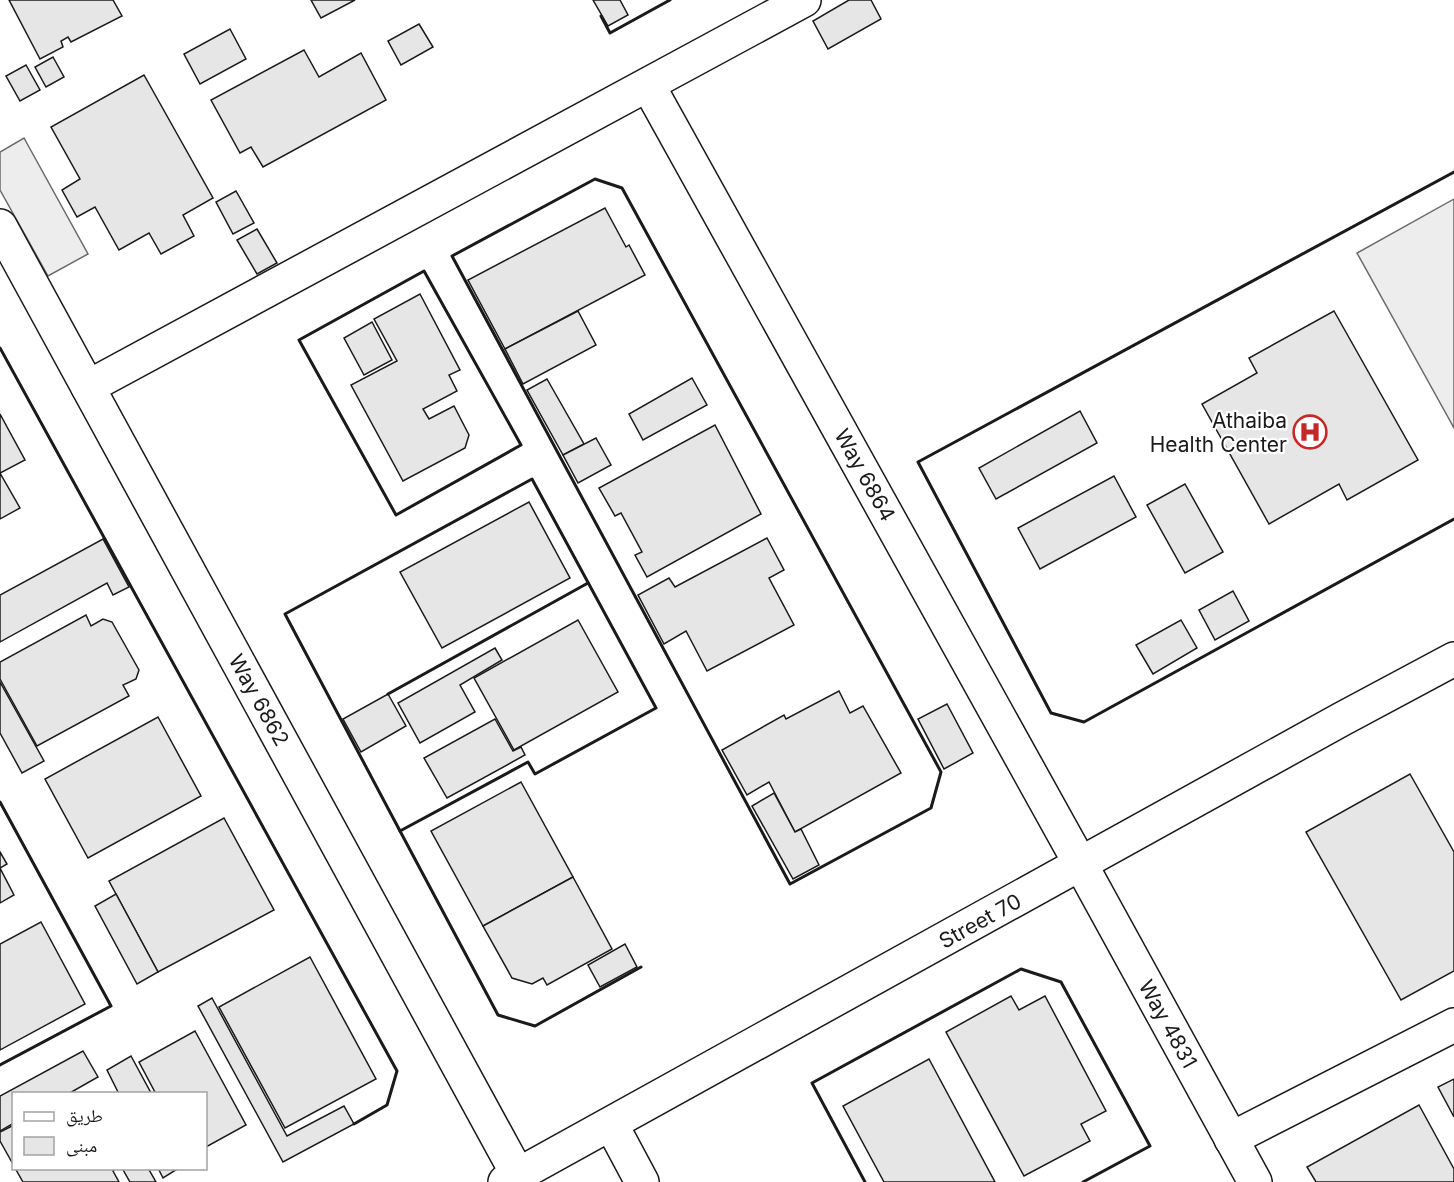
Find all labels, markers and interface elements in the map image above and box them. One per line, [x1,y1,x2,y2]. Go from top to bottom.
place label: Athaiba Health Center [1150,408,1287,457]
hospital icon: Athaiba Health Center [1292,414,1328,450]
street label: Way 6864 [829,425,901,525]
street label: Way 6862 [224,650,294,750]
street label: Street 70 [935,888,1025,954]
street label: Way 4831 [1134,976,1202,1072]
legend [12,1092,207,1170]
text: طريق [66,1105,103,1127]
text: مبنى [66,1135,97,1157]

